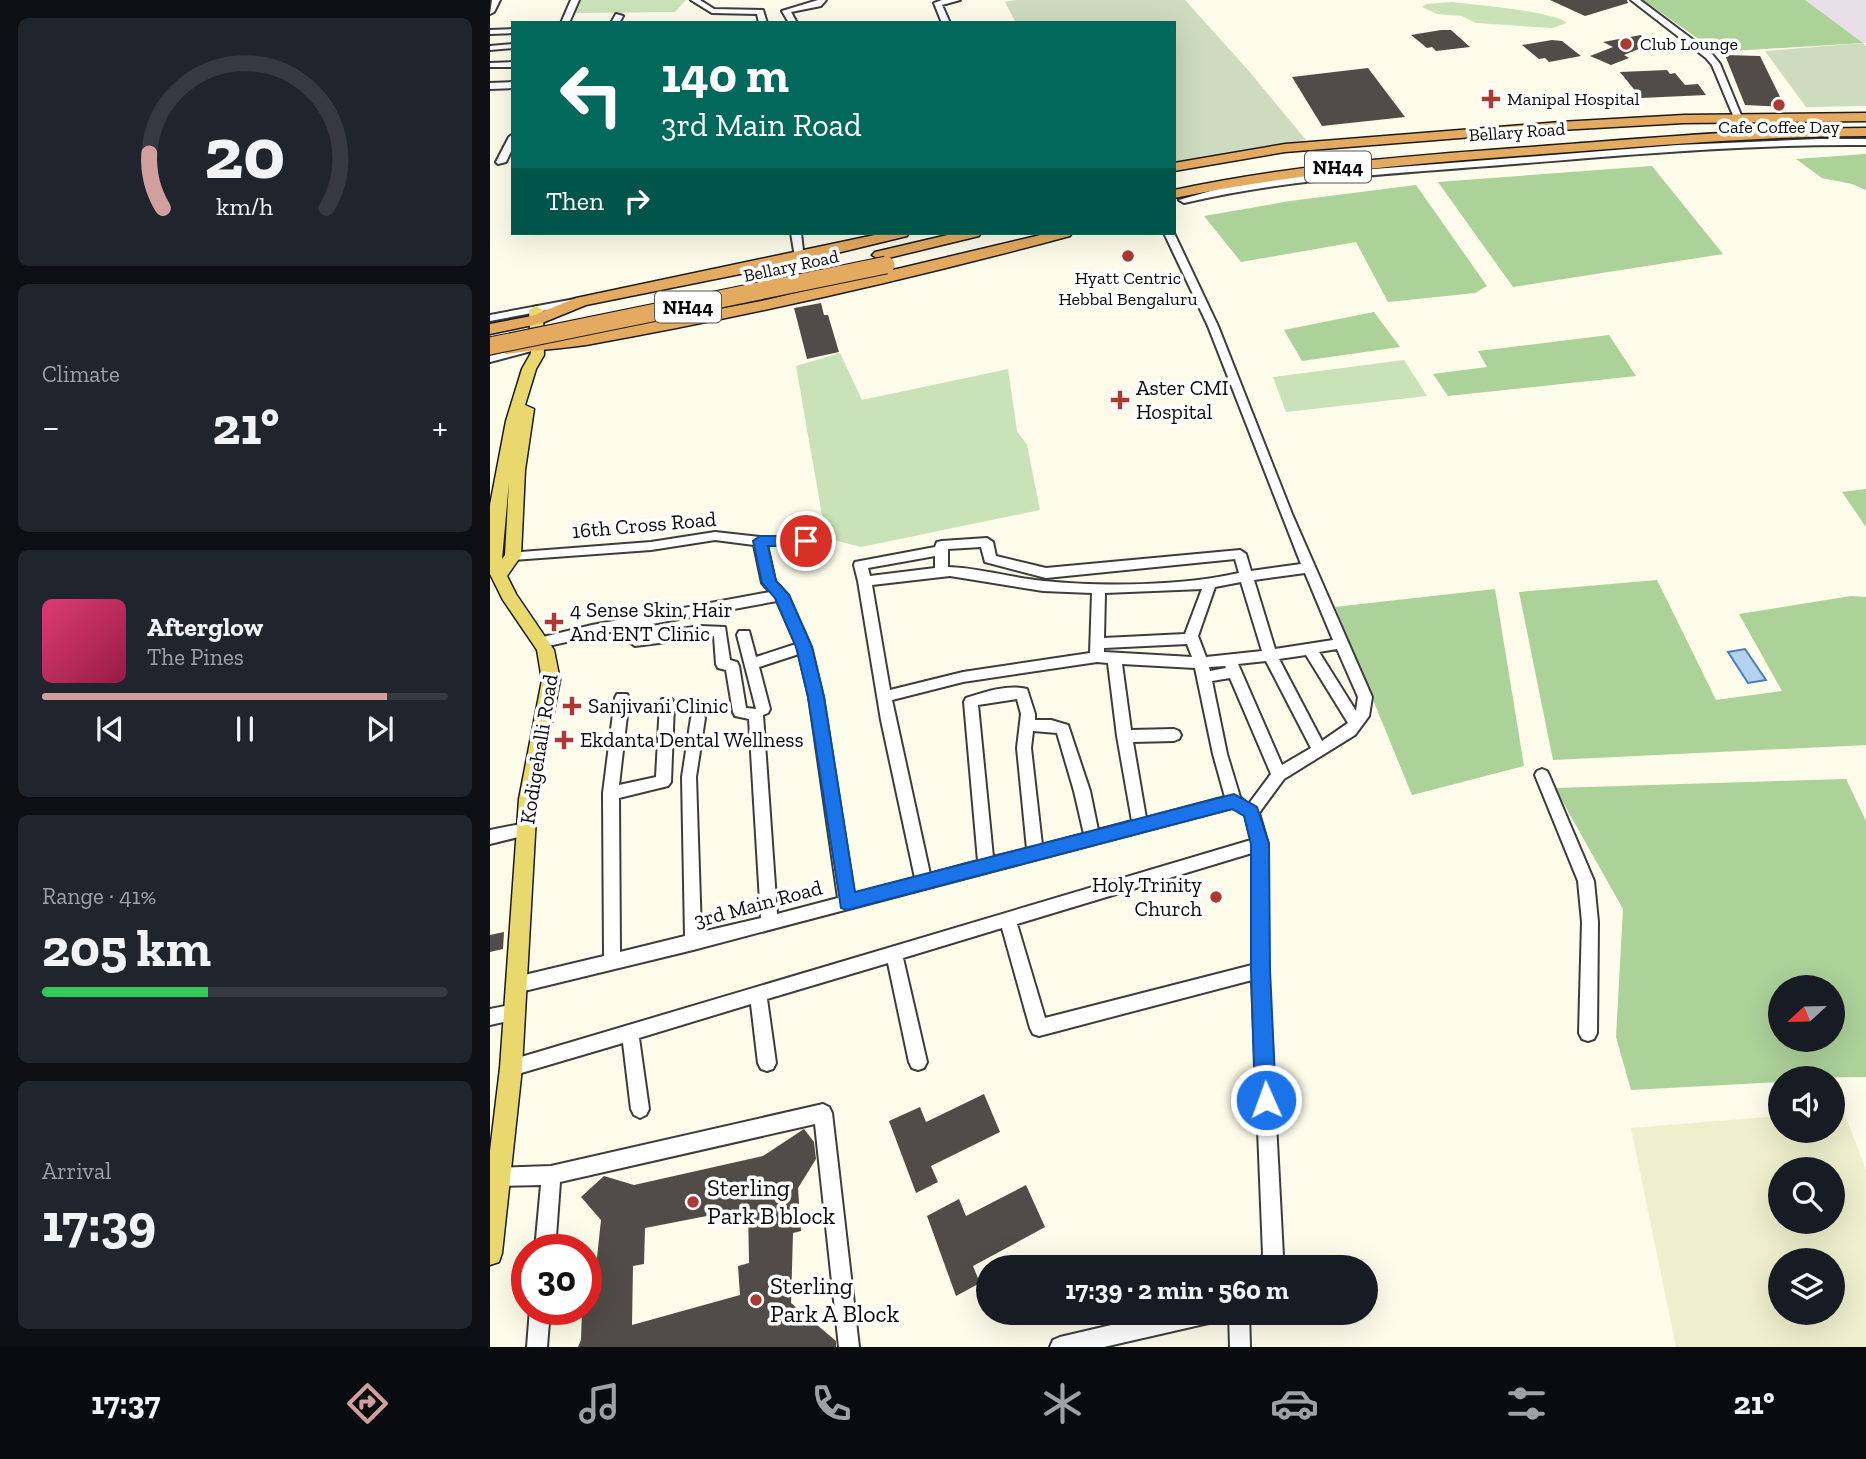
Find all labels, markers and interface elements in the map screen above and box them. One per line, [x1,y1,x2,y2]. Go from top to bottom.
place label: Club Lounge [1640,33,1738,55]
marker: Club Lounge [1618,36,1634,52]
text: 140 m [661,46,789,105]
icon: left [546,49,637,140]
place label: Manipal Hospital [1507,88,1640,110]
marker: Manipal Hospital [1481,89,1501,109]
marker: Cafe Coffee Day [1771,97,1787,113]
text: 3rd Main Road [661,106,862,144]
text: 20 [204,109,286,197]
place label: Cafe Coffee Day [1718,116,1841,138]
street label: Bellary Road [1468,118,1566,146]
road number: NH44 [1305,152,1371,182]
icon: right [618,182,656,220]
text: Then [546,185,604,217]
text: km/h [216,191,274,221]
street label: Bellary Road [741,245,841,287]
marker: Hyatt Centric Hebbal Bengaluru [1120,248,1136,264]
place label: Hyatt Centric Hebbal Bengaluru [1058,267,1198,310]
road number: NH44 [655,292,721,322]
text: Climate [42,360,120,388]
place label: Aster CMI Hospital [1136,375,1229,424]
marker: Aster CMI Hospital [1110,390,1130,410]
text: 21° [212,395,279,457]
text: − [42,404,60,450]
text: + [432,404,448,450]
street label: 16th Cross Road [571,506,718,543]
pin [776,511,836,571]
icon: arrive [787,522,825,560]
place label: 4 Sense Skin, Hair And ENT Clinic [570,597,733,646]
text: Afterglow [147,611,263,643]
marker: 4 Sense Skin, Hair And ENT Clinic [544,612,564,632]
text: The Pines [147,643,244,671]
street label: Kodigehalli Road [514,672,563,826]
place label: Sanjivani Clinic [588,693,728,719]
marker: Sanjivani Clinic [562,696,582,716]
icon: previous [91,710,129,748]
icon: pause [226,710,264,748]
icon: next [361,710,399,748]
place label: Ekdanta Dental Wellness [580,727,804,752]
marker: Ekdanta Dental Wellness [554,730,574,750]
place label: Holy Trinity Church [1092,872,1202,921]
street label: 3rd Main Road [691,874,825,933]
text: Range · 41% [42,882,156,910]
marker: Holy Trinity Church [1208,889,1224,905]
text: 205 km [42,917,211,979]
north arrow [1768,975,1844,1052]
map controls [1768,975,1845,1325]
position arrow [1229,1063,1303,1137]
button: sound [1768,1066,1845,1143]
text: Arrival [42,1157,111,1185]
button: search [1768,1157,1845,1234]
place label: Sterling Park B block [707,1173,836,1230]
text: 17:39 [42,1192,156,1254]
marker: Sterling Park B block [685,1194,701,1210]
speed limit sign: 30 [511,1234,602,1325]
button: layers [1768,1248,1845,1325]
place label: Sterling Park A Block [770,1271,900,1328]
text: 17:39 · 2 min · 560 m [1065,1274,1289,1306]
marker: Sterling Park A Block [748,1292,764,1308]
icon: directions [343,1379,392,1428]
icon: music [575,1379,624,1428]
icon: phone [807,1379,856,1428]
icon: climate [1038,1379,1087,1428]
icon: car [1270,1379,1319,1428]
icon: filters [1502,1379,1551,1428]
text: 17:37 [91,1384,160,1422]
text: 21° [1733,1384,1775,1422]

